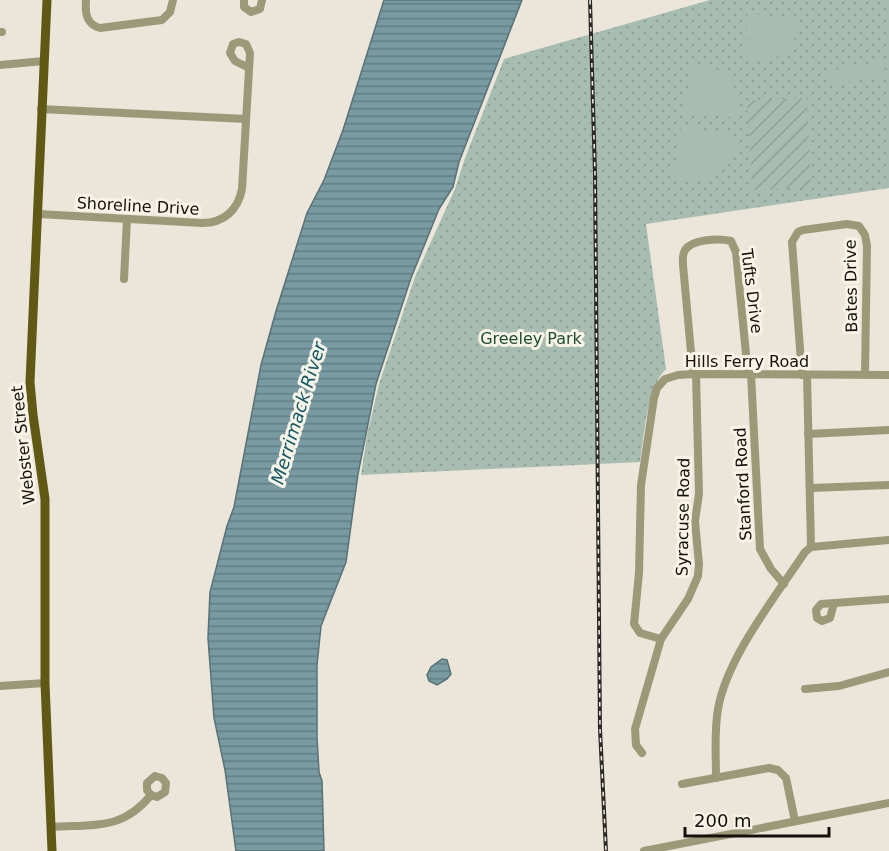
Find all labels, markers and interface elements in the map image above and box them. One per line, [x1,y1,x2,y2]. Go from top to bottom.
street label: Shoreline Drive [76,193,200,219]
street label: Bates Drive [841,239,861,333]
street label: Tufts Drive [737,247,767,334]
park label: Greeley Park [480,329,583,348]
water label: Merrimack River [266,338,330,487]
street label: Hills Ferry Road [685,352,809,371]
street label: Webster Street [7,385,39,505]
street label: Stanford Road [731,427,755,541]
street label: Syracuse Road [672,458,694,576]
scale bar [685,800,829,838]
text: 200 m [694,810,752,831]

